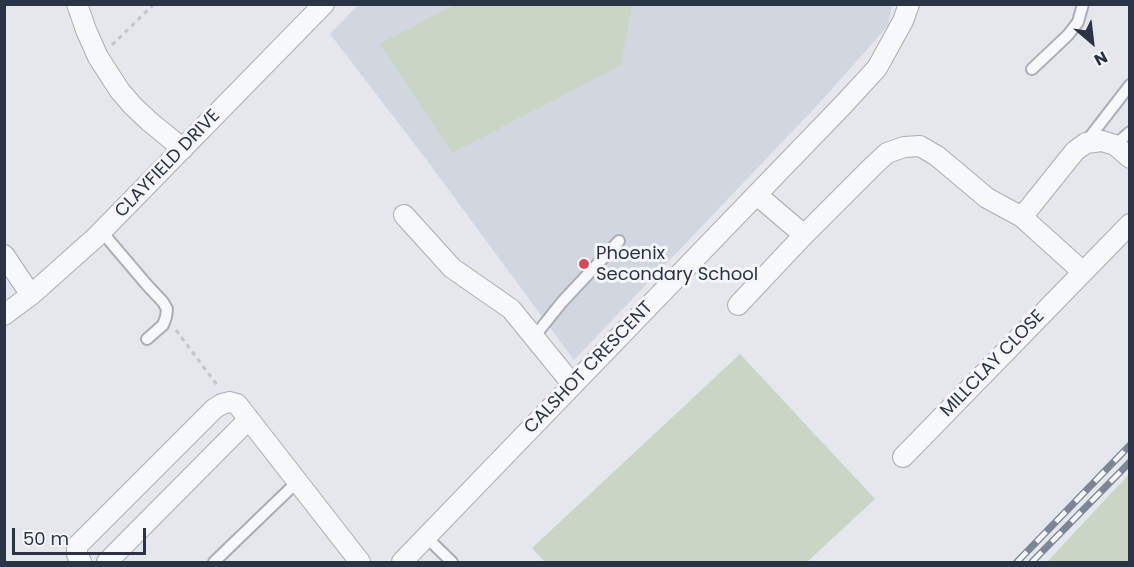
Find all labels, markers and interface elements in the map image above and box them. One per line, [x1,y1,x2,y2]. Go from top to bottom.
north arrow [1062,12,1122,72]
text: N [1090,45,1111,71]
street label: CLAYFIELD DRIVE [111,105,225,223]
place label: Phoenix Secondary School [596,243,758,286]
marker: Phoenix Secondary School [577,257,591,271]
street label: CALSHOT CRESCENT [520,297,658,439]
street label: MILLCLAY CLOSE [937,306,1049,422]
scale bar [15,516,148,554]
text: 50 m [23,526,69,551]

